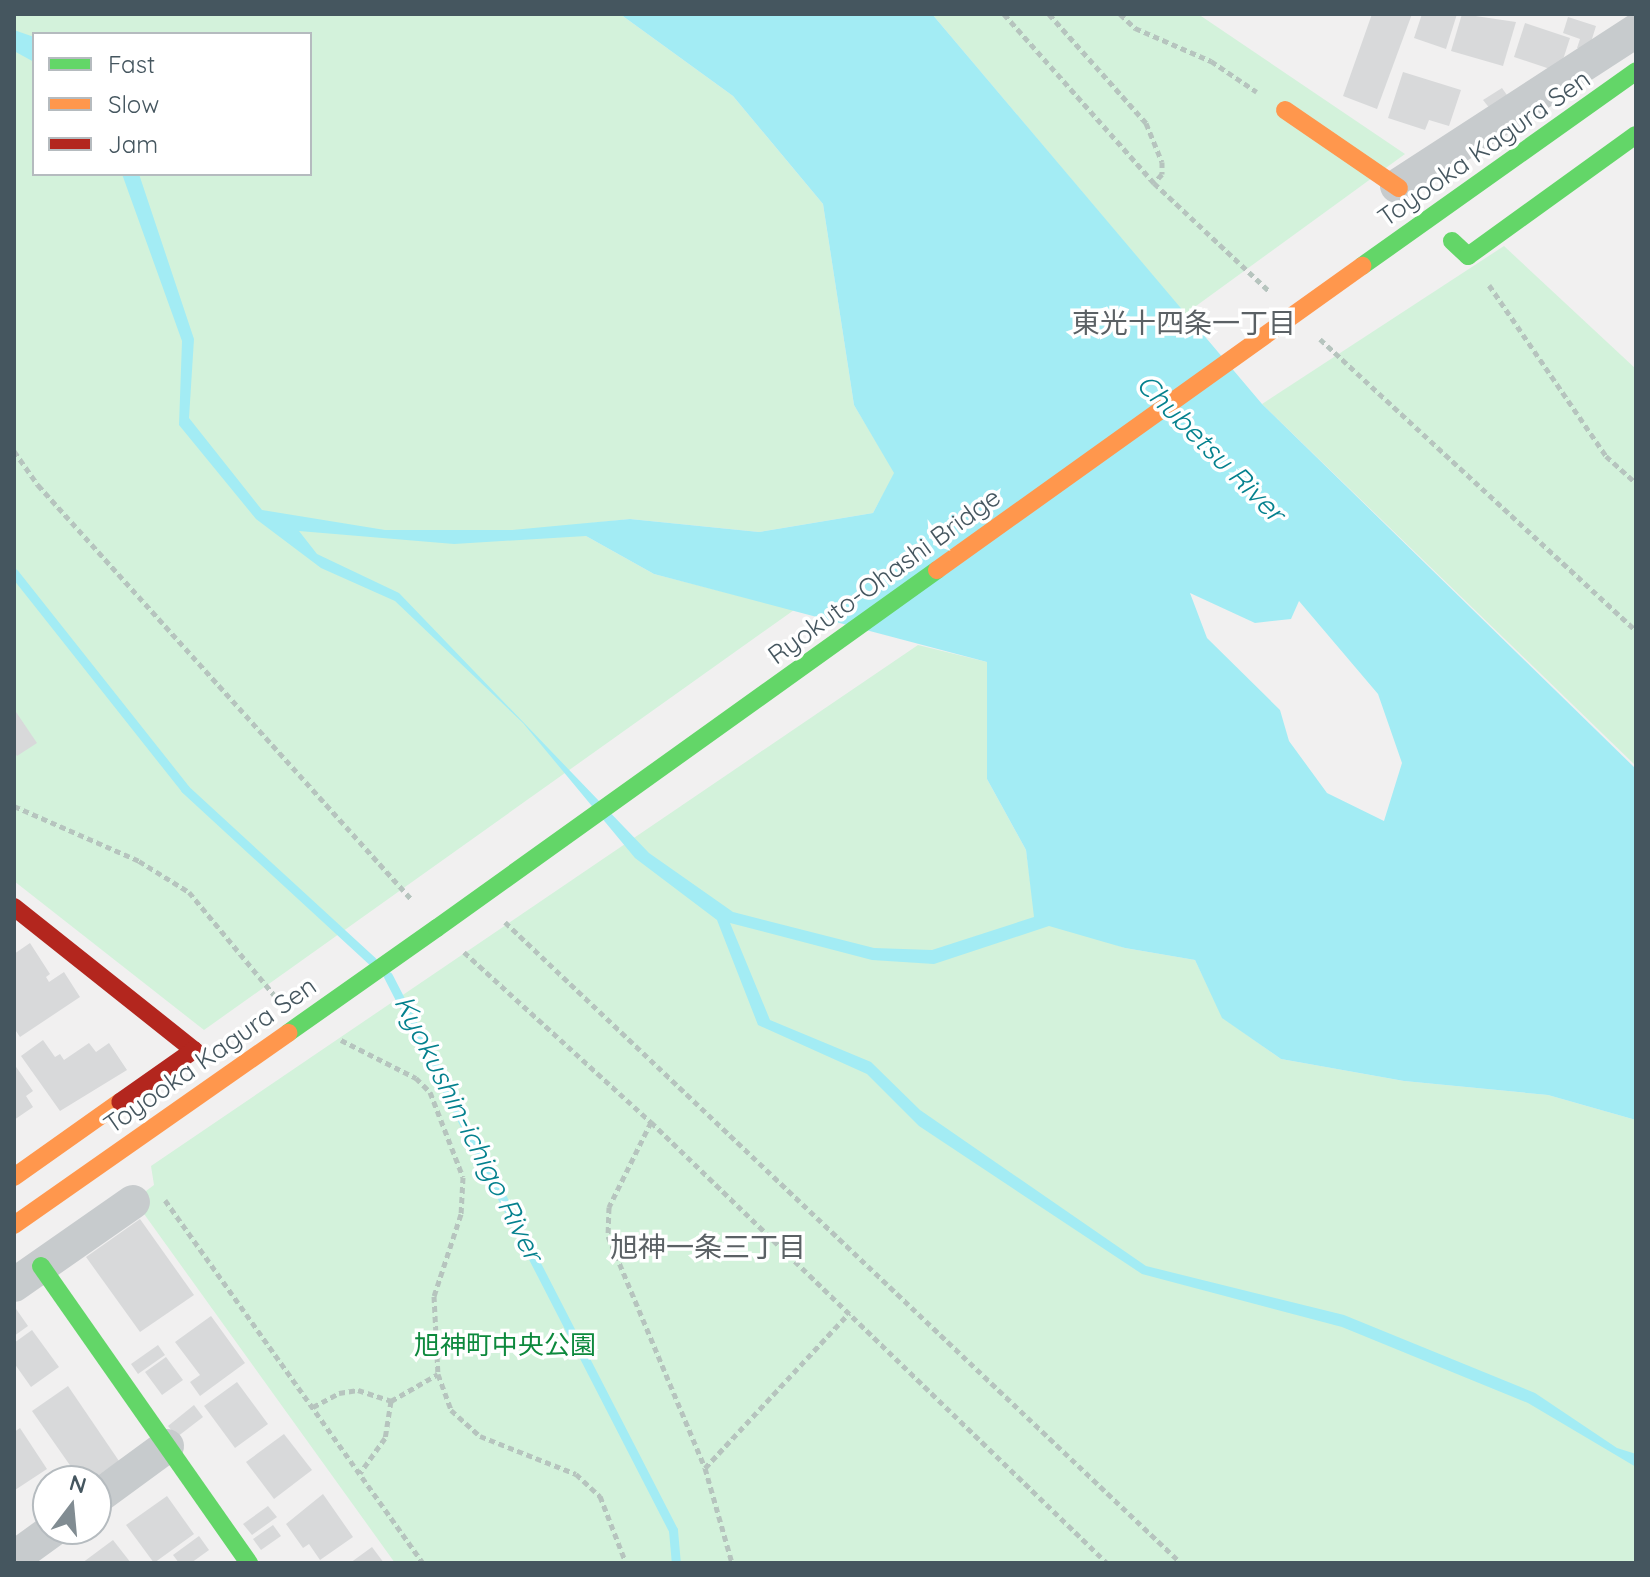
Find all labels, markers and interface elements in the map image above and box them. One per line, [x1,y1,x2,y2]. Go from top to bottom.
legend [32,32,312,176]
text: Fast [108,49,155,79]
street label: Toyooka Kagura Sen [1372,63,1596,233]
text: Slow [108,89,159,119]
text: Jam [108,129,158,159]
district label: 東光十四条一丁目 [1072,306,1296,340]
water label: Chubetsu River [1130,367,1292,529]
street label: Ryokuto-Ohashi Bridge [762,481,1006,671]
street label: Toyooka Kagura Sen [98,970,322,1140]
water label: Kyokushin-ichigo River [387,989,551,1267]
district label: 旭神一条三丁目 [610,1230,806,1264]
park label: 旭神町中央公園 [414,1329,596,1361]
north arrow [32,1465,112,1545]
text: N [66,1468,90,1500]

